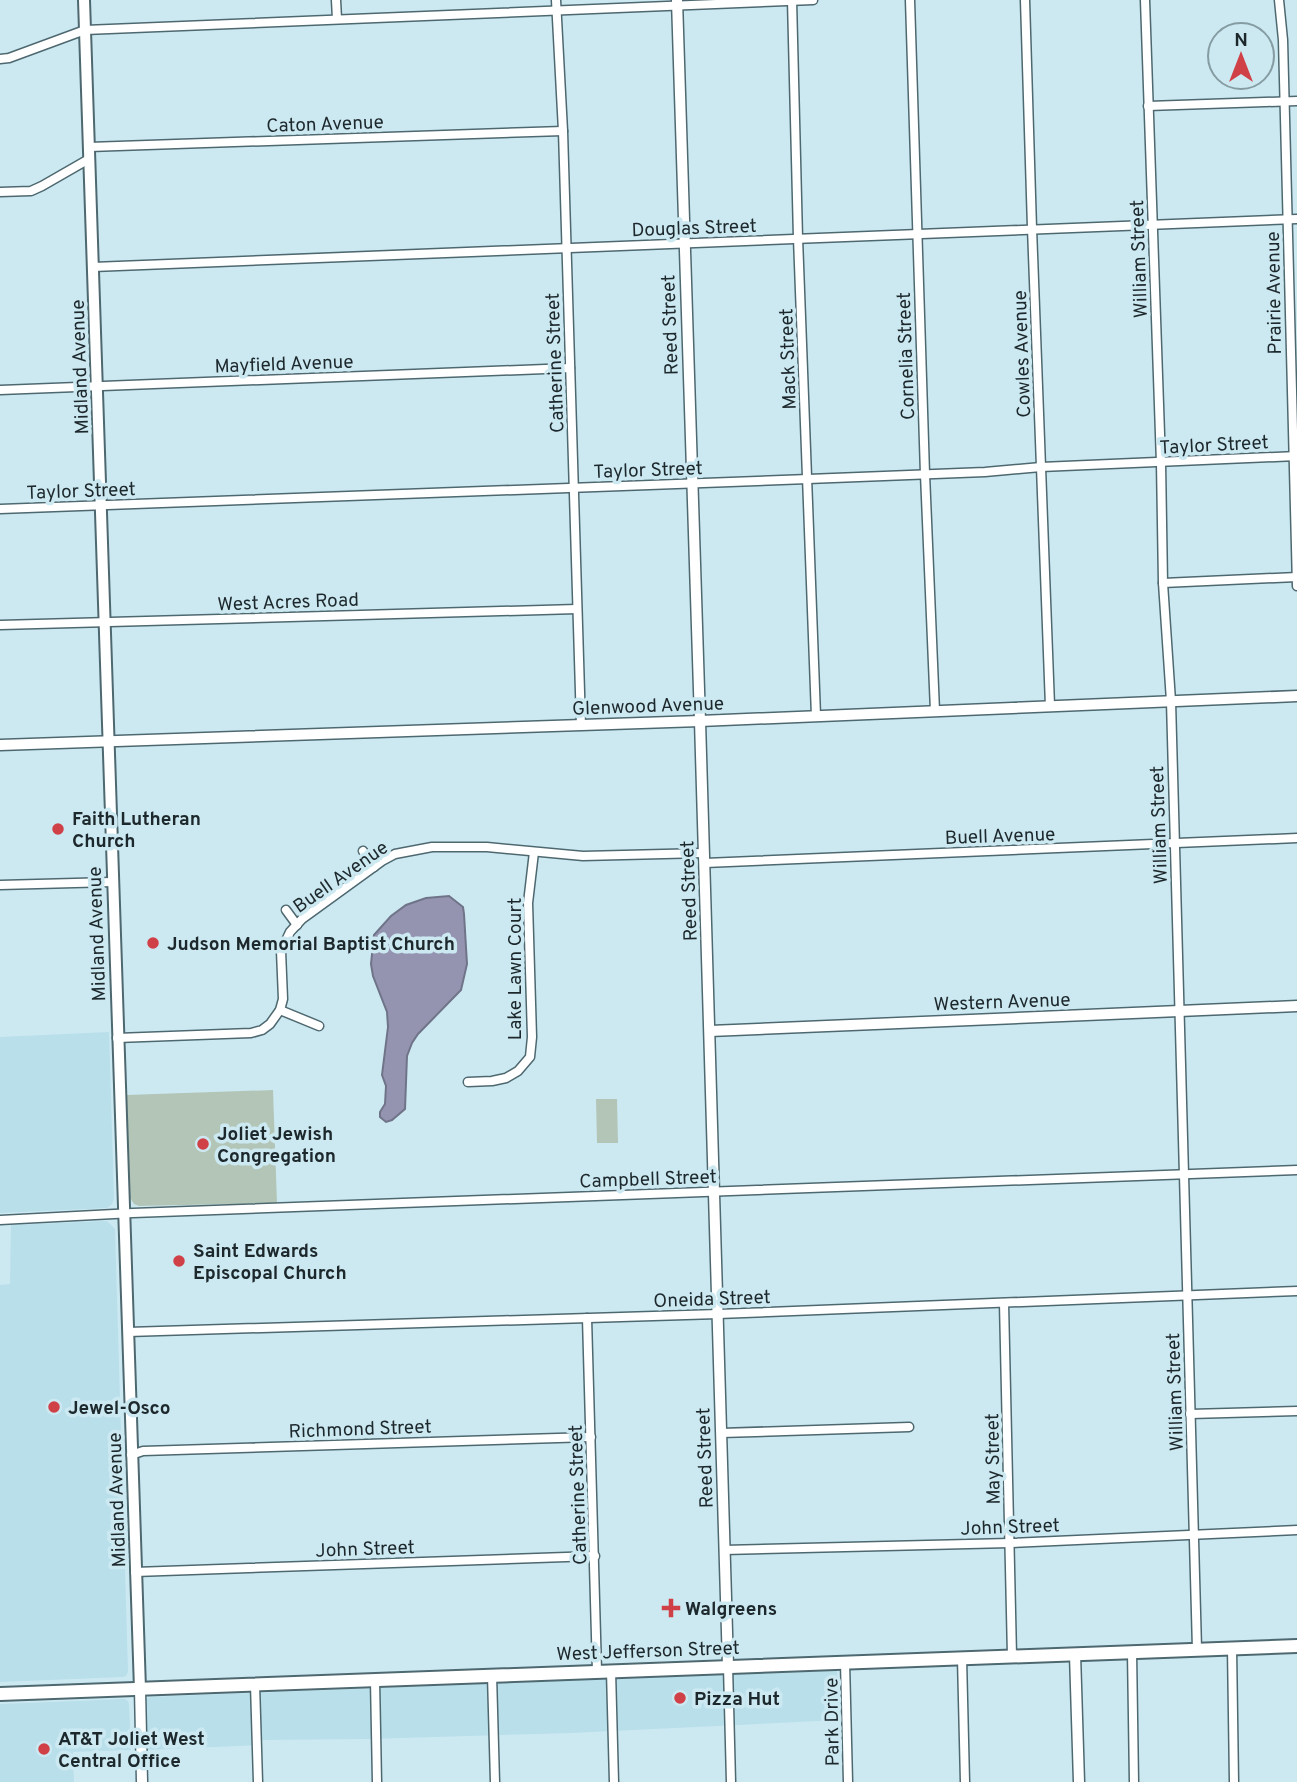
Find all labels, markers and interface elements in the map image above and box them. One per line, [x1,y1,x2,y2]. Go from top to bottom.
north arrow [1206,21,1276,91]
text: N [1234,29,1248,53]
street label: Caton Avenue [266,111,384,139]
street label: William Street [1126,199,1154,319]
street label: Douglas Street [631,215,757,243]
street label: Prairie Avenue [1262,231,1288,355]
street label: Reed Street [657,274,685,376]
street label: Cowles Avenue [1009,290,1037,418]
street label: Catherine Street [542,292,570,433]
street label: Cornelia Street [893,292,921,420]
street label: Midland Avenue [67,299,95,435]
street label: Mack Street [775,308,803,410]
street label: Mayfield Avenue [214,351,354,379]
street label: Taylor Street [1159,431,1269,461]
street label: Taylor Street [593,457,703,485]
street label: Taylor Street [26,478,136,506]
street label: West Acres Road [217,589,359,617]
street label: Glenwood Avenue [572,692,724,722]
street label: William Street [1146,765,1174,885]
place label: Faith Lutheran Church [72,808,201,854]
marker: Faith Lutheran Church [50,821,66,837]
street label: Buell Avenue [944,823,1056,851]
street label: Buell Avenue [289,836,393,919]
street label: Reed Street [676,840,704,942]
street label: Midland Avenue [84,866,112,1002]
street label: Lake Lawn Court [504,898,528,1040]
place label: Judson Memorial Baptist Church [167,933,455,957]
marker: Judson Memorial Baptist Church [145,935,161,951]
street label: Western Avenue [933,989,1071,1017]
place label: Joliet Jewish Congregation [217,1123,336,1169]
marker: Joliet Jewish Congregation [195,1136,211,1152]
street label: Campbell Street [579,1166,717,1194]
place label: Saint Edwards Episcopal Church [193,1240,347,1286]
marker: Saint Edwards Episcopal Church [171,1253,187,1269]
street label: Oneida Street [653,1286,771,1314]
street label: William Street [1162,1332,1190,1452]
place label: Jewel-Osco [68,1397,171,1421]
marker: Jewel-Osco [46,1399,62,1415]
street label: Reed Street [692,1407,720,1509]
street label: May Street [981,1413,1007,1505]
street label: Richmond Street [288,1416,432,1444]
street label: Catherine Street [565,1424,593,1565]
street label: Midland Avenue [104,1432,132,1568]
street label: John Street [960,1514,1060,1542]
street label: John Street [315,1536,415,1564]
place label: Walgreens [685,1598,777,1622]
marker: Walgreens [663,1600,679,1616]
street label: West Jefferson Street [556,1637,740,1667]
street label: Park Drive [820,1677,846,1767]
place label: Pizza Hut [694,1688,780,1712]
marker: Pizza Hut [672,1690,688,1706]
place label: AT&T Joliet West Central Office [58,1728,205,1774]
marker: AT&T Joliet West Central Office [36,1741,52,1757]

